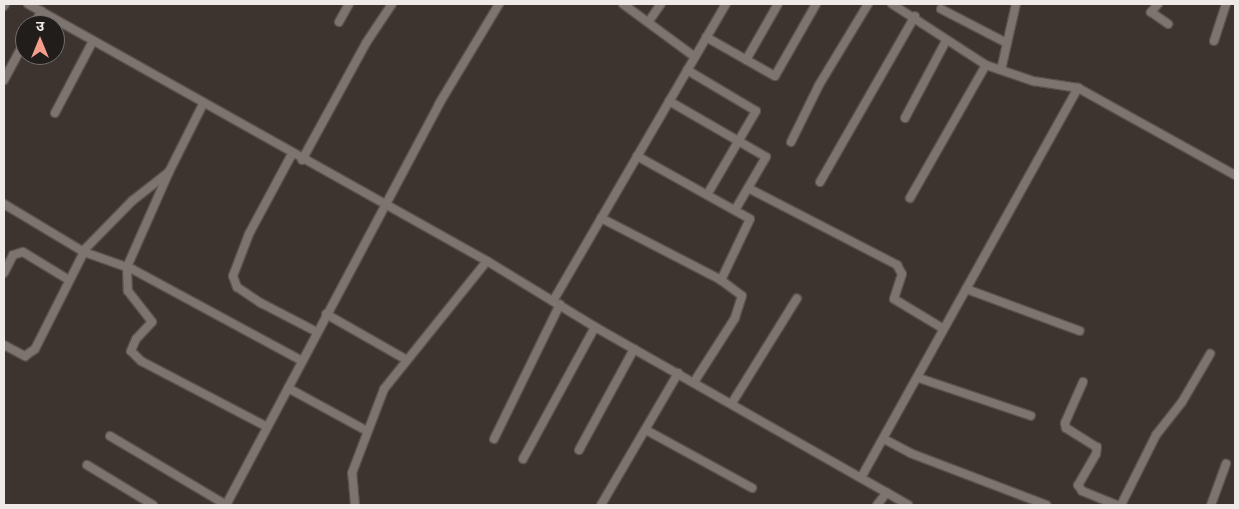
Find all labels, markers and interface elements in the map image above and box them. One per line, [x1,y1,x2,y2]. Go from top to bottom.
north arrow [15,15,65,65]
text: उ [36,17,44,35]

